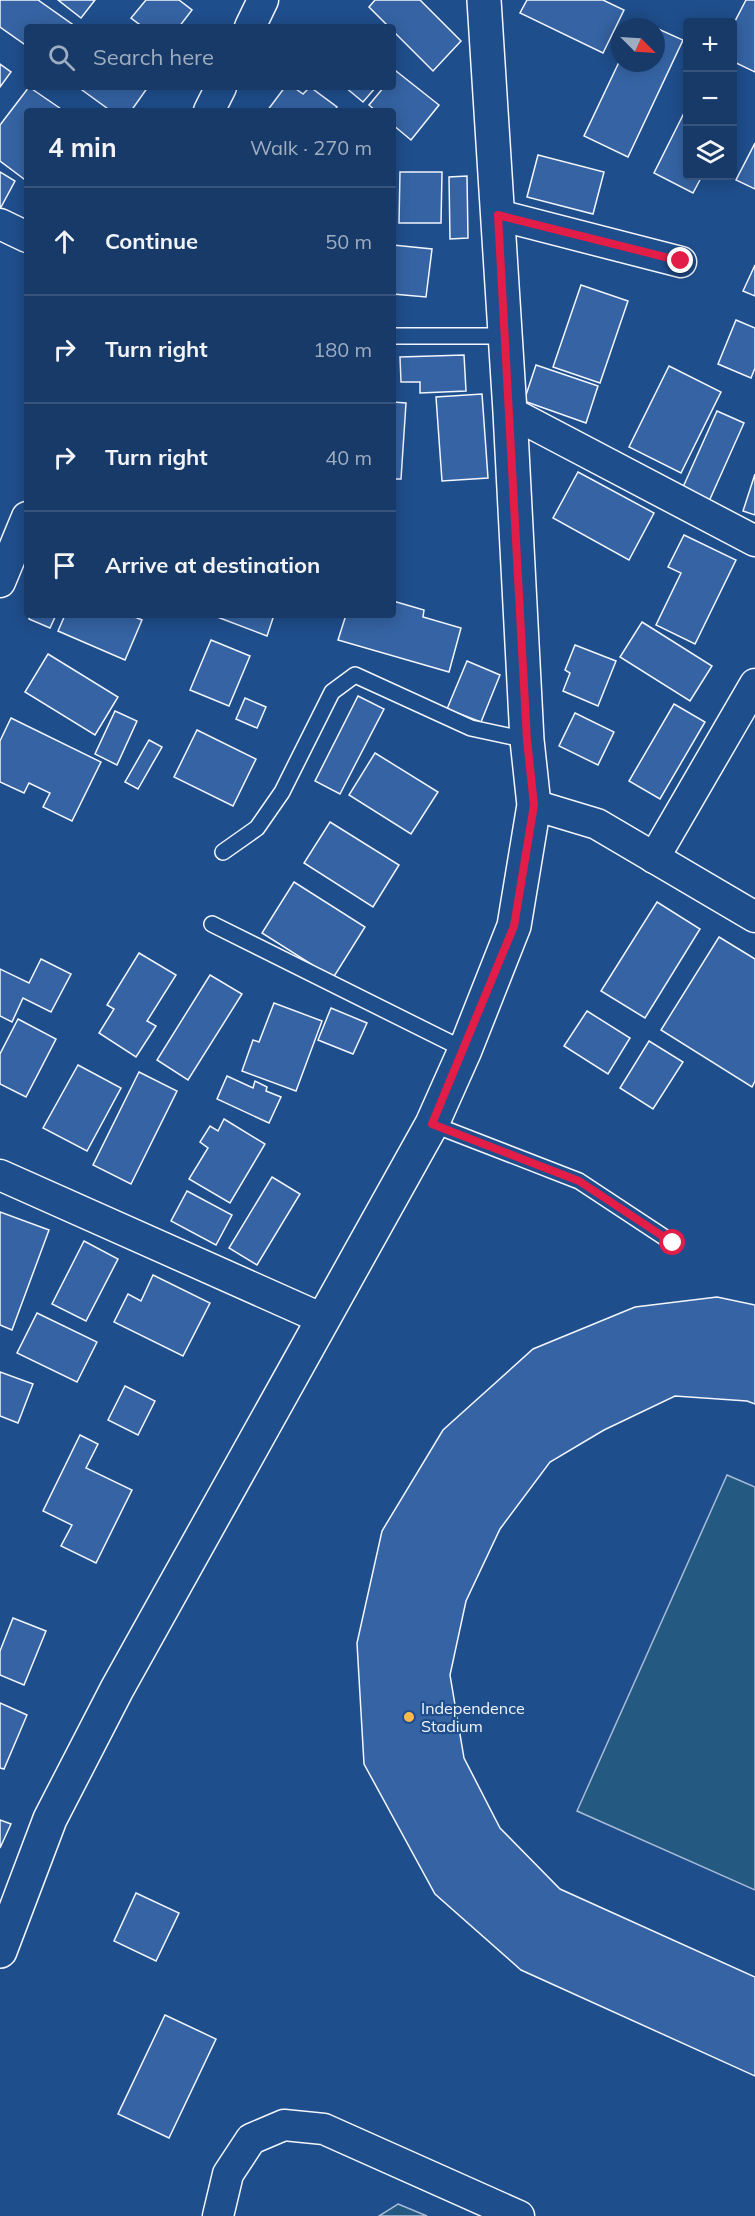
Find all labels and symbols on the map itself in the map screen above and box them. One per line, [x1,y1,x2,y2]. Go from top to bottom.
north arrow [611,18,665,72]
route end [667,247,693,273]
route start [659,1229,685,1255]
place label: Independence Stadium [421,1698,525,1736]
marker: Independence Stadium [402,1710,416,1724]

